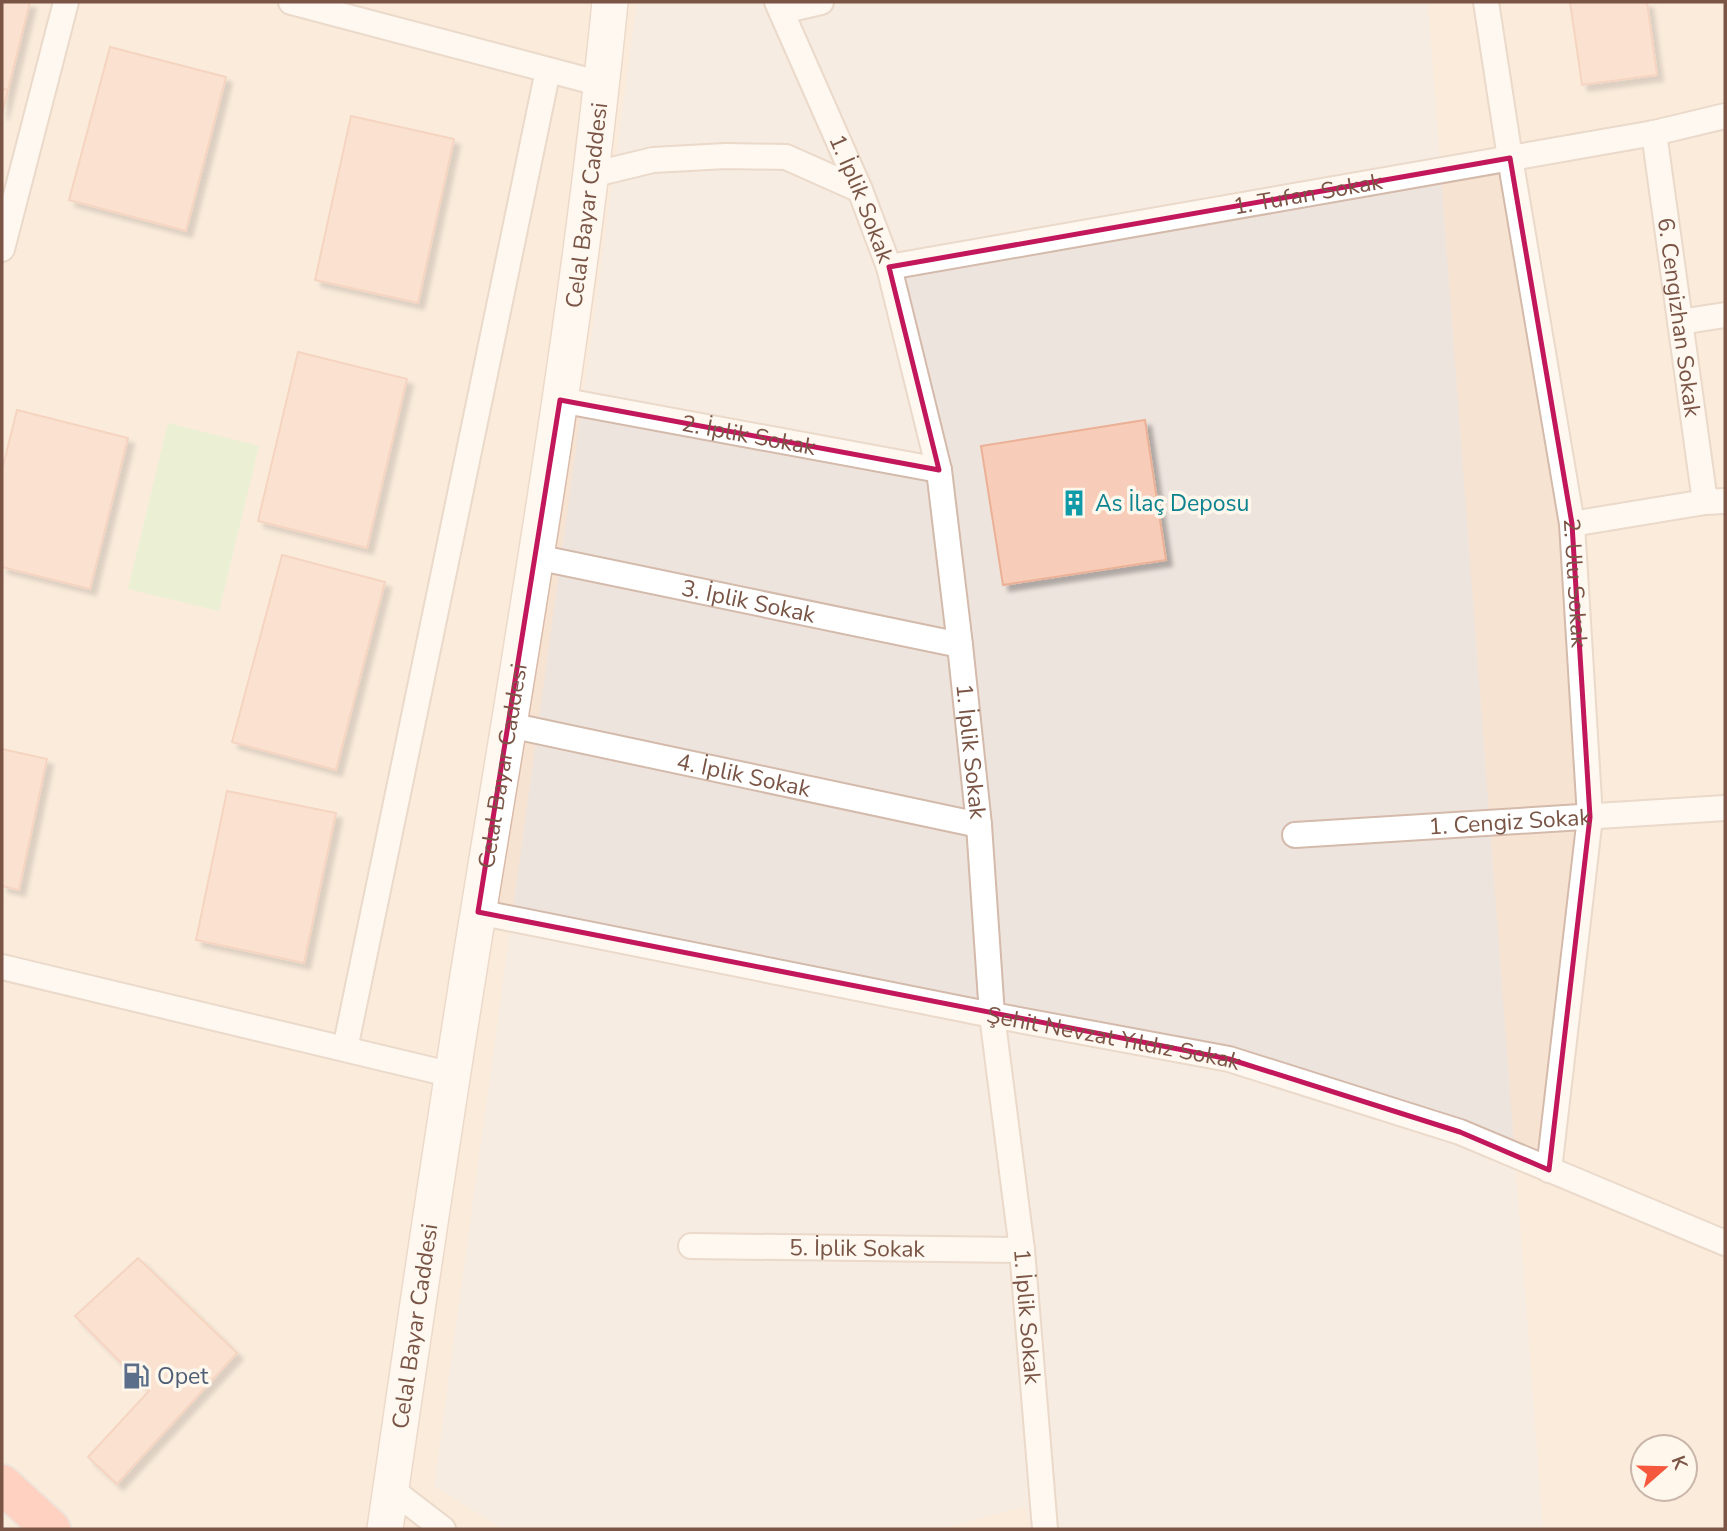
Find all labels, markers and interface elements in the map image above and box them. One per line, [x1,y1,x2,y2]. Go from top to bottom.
street label: Celal Bayar Caddesi [558,101,615,310]
street label: 1. İplik Sokak [822,129,902,267]
street label: 1. Tufan Sokak [1231,165,1385,222]
street label: 6. Cengizhan Sokak [1650,216,1709,419]
street label: 2. İplik Sokak [679,407,819,463]
building icon: As İlaç Deposu [1059,488,1089,518]
place label: As İlaç Deposu [1095,488,1250,519]
street label: 2. Ulu Sokak [1556,517,1595,649]
street label: 3. İplik Sokak [679,572,819,630]
street label: Celal Bayar Caddesi [470,661,534,871]
street label: 1. İplik Sokak [949,682,994,821]
street label: 4. İplik Sokak [674,746,814,804]
street label: 1. Cengiz Sokak [1428,801,1592,842]
street label: Şehit Nevzat Yıldız Sokak [984,999,1245,1077]
street label: Celal Bayar Caddesi [384,1221,445,1431]
street label: 5. İplik Sokak [789,1232,926,1264]
street label: 1. İplik Sokak [1006,1247,1049,1386]
fuel station icon: Opet [121,1361,151,1391]
place label: Opet [157,1361,209,1392]
north arrow [1629,1433,1699,1503]
text: K [1665,1452,1694,1474]

